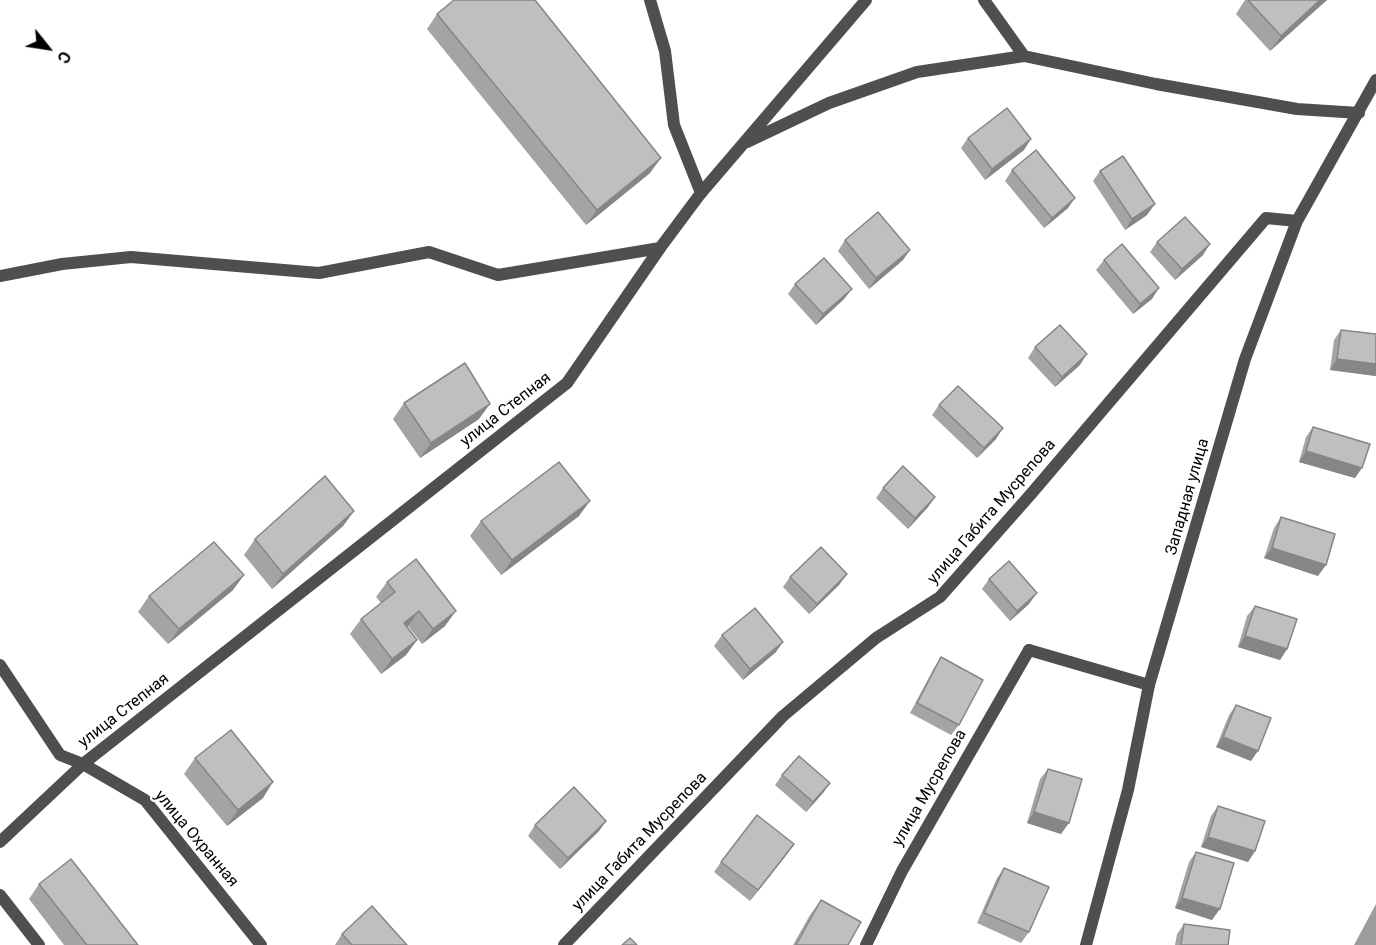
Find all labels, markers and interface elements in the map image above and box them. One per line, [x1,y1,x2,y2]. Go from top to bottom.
north arrow [18,18,78,78]
text: С [53,48,75,67]
street label: улица Степная [457,369,555,451]
street label: улица Габита Мусрепова [924,436,1060,588]
street label: Западная улица [1162,436,1214,558]
street label: улица Степная [75,670,173,752]
street label: улица Мусрепова [889,726,971,850]
street label: улица Габита Мусрепова [569,769,711,915]
street label: улица Охранная [150,787,242,891]

